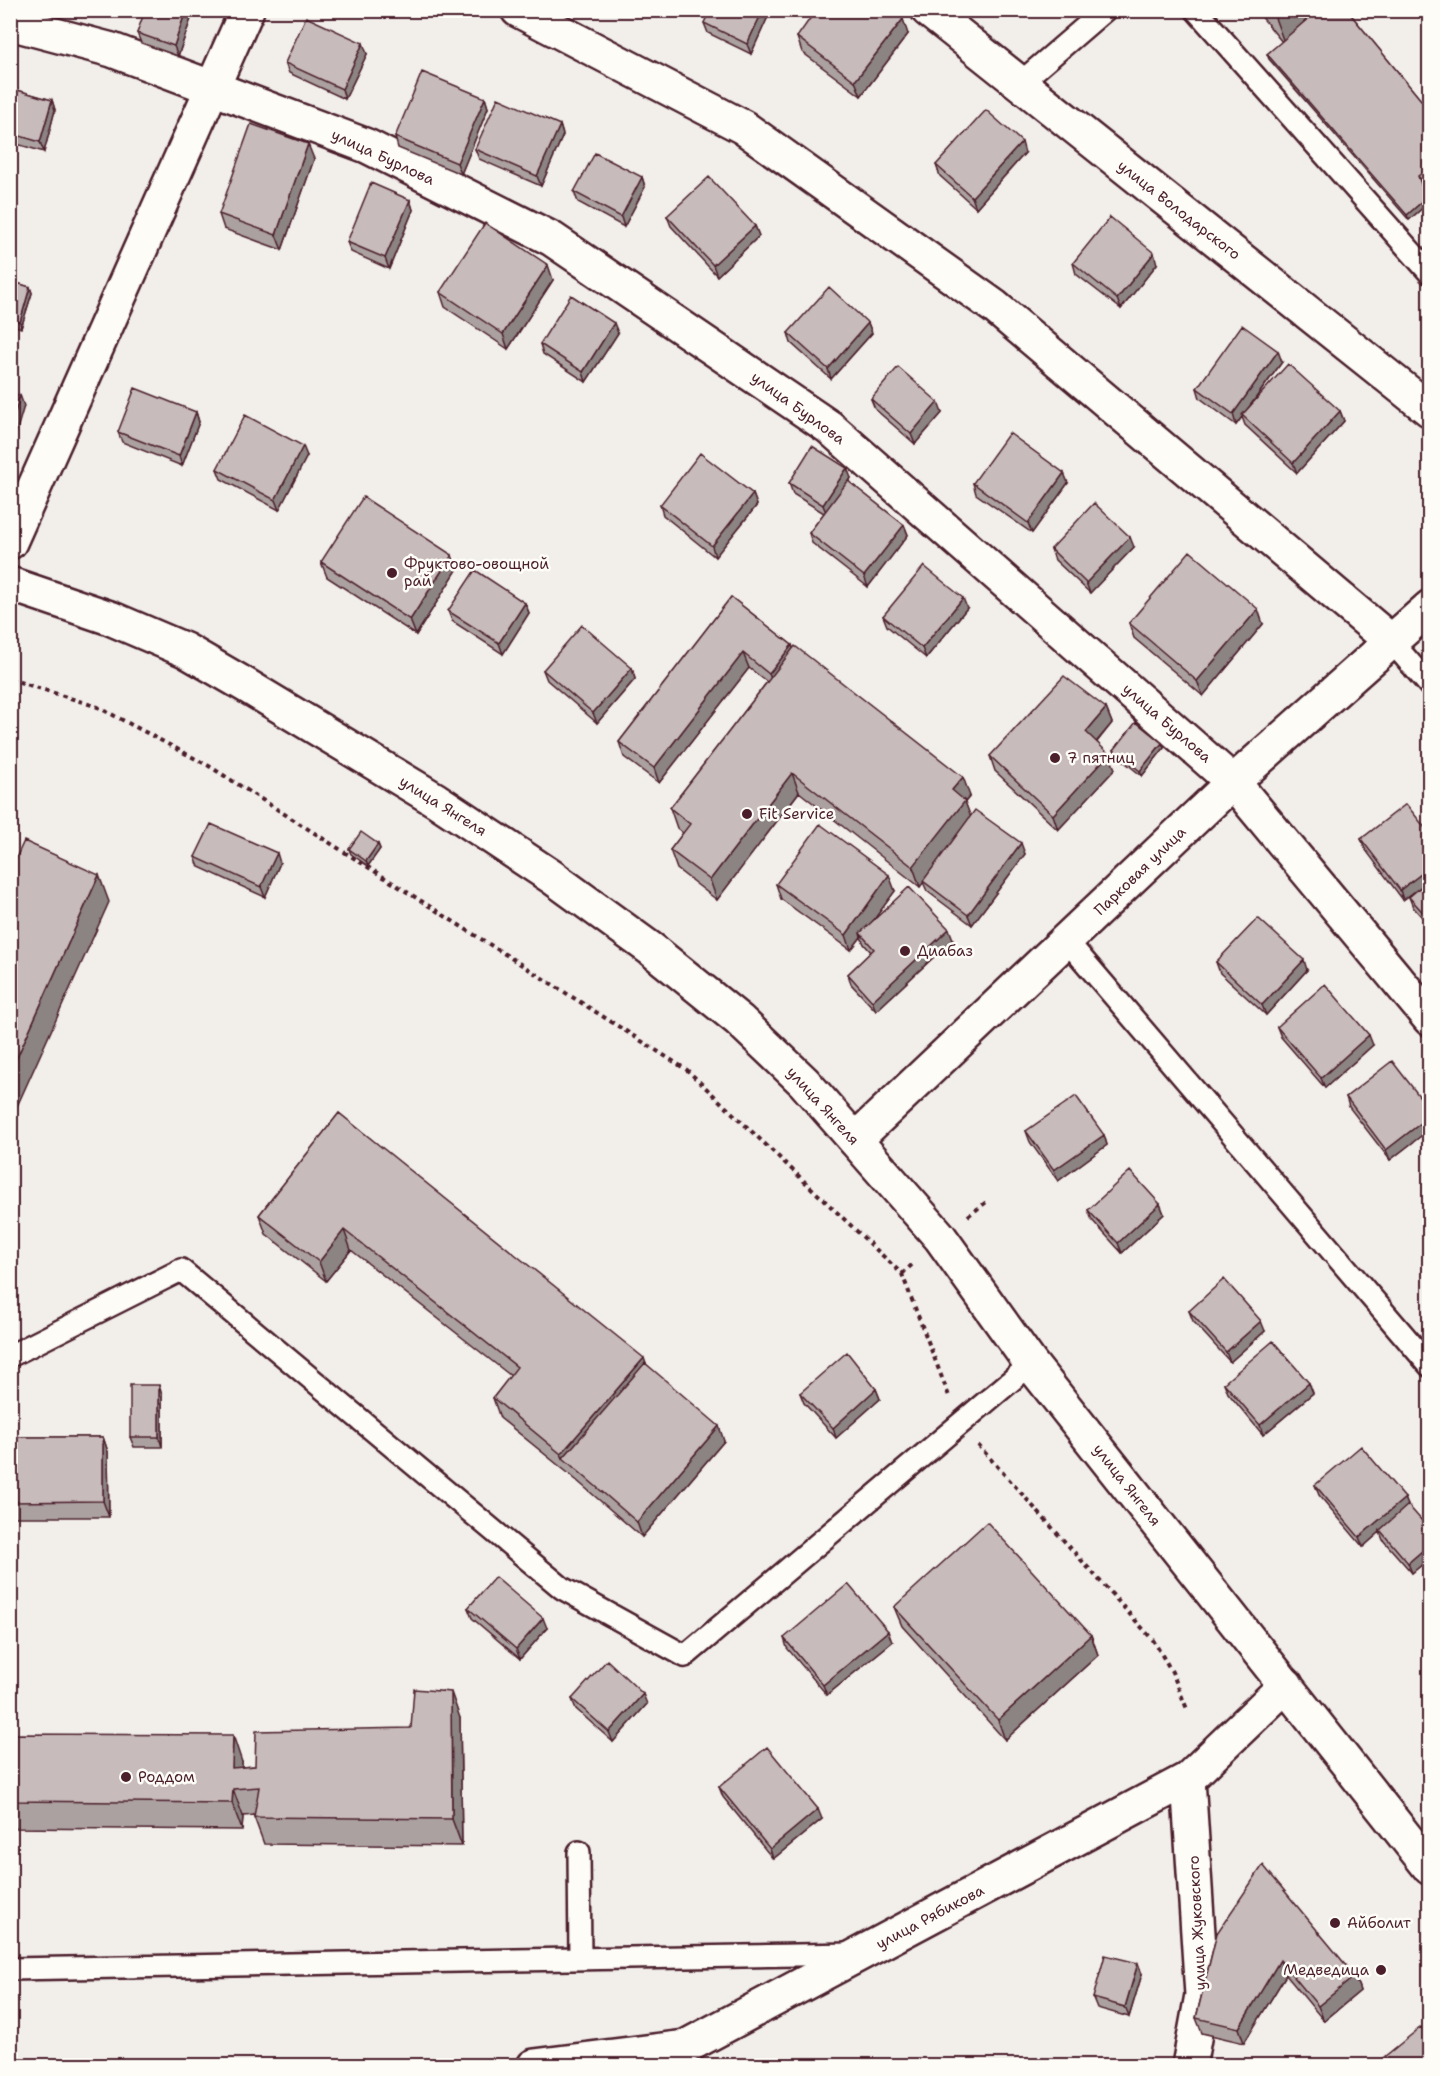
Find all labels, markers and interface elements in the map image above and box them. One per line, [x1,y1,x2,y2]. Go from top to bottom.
street label: улица Бурлова [328,124,438,190]
street label: улица Володарского [1113,156,1245,264]
street label: улица Бурлова [747,367,850,449]
place label: Фруктово-овощной рай [404,554,549,591]
marker: Фруктово-овощной рай [385,566,399,580]
street label: улица Бурлова [1118,679,1216,768]
place label: 7 пятниц [1067,748,1135,768]
marker: 7 пятниц [1048,751,1062,765]
street label: улица Янгеля [396,771,490,841]
place label: Fit Service [759,804,834,824]
marker: Fit Service [740,807,754,821]
street label: Парковая улица [1090,822,1191,920]
place label: Диабаз [917,941,973,961]
marker: Диабаз [898,944,912,958]
street label: улица Янгеля [782,1062,864,1150]
street label: улица Янгеля [1089,1440,1165,1530]
place label: Роддом [138,1767,195,1787]
marker: Роддом [119,1770,133,1784]
street label: улица Жуковского [1183,1855,1211,1991]
street label: улица Рябикова [872,1880,988,1954]
place label: Айболит [1347,1913,1411,1933]
marker: Айболит [1328,1916,1342,1930]
place label: Медведица [1283,1960,1370,1980]
marker: Медведица [1374,1963,1388,1977]

